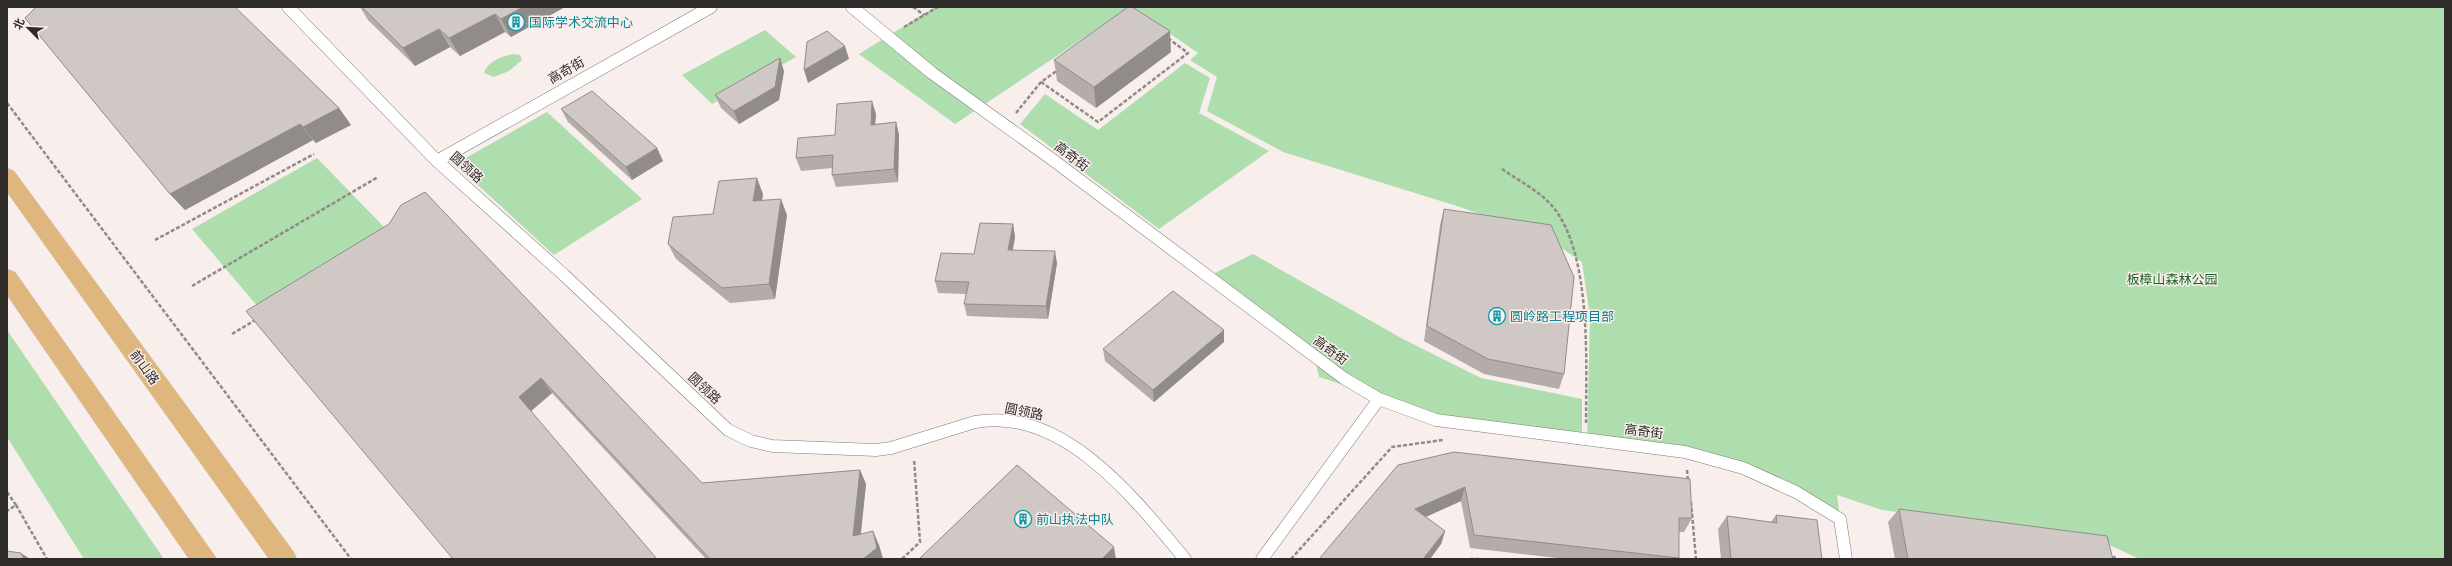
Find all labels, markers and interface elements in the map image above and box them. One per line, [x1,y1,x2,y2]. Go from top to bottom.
north arrow [8,8,48,48]
building icon: 国际学术交流中心 [506,12,526,32]
place label: 国际学术交流中心 [529,15,633,30]
text: 北 [11,16,27,31]
street label: 高奇街 [546,54,587,87]
street label: 高奇街 [1052,139,1092,174]
street label: 圆领路 [447,149,486,186]
park label: 板樟山森林公园 [2126,272,2218,287]
building icon: 圆岭路工程项目部 [1487,306,1507,326]
place label: 圆岭路工程项目部 [1510,309,1614,324]
street label: 高奇街 [1311,333,1351,368]
street label: 前山路 [127,347,162,387]
street label: 圆领路 [685,370,724,407]
street label: 圆领路 [1003,400,1044,423]
street label: 高奇街 [1624,422,1664,441]
building icon: 前山执法中队 [1013,509,1033,529]
place label: 前山执法中队 [1036,512,1114,527]

